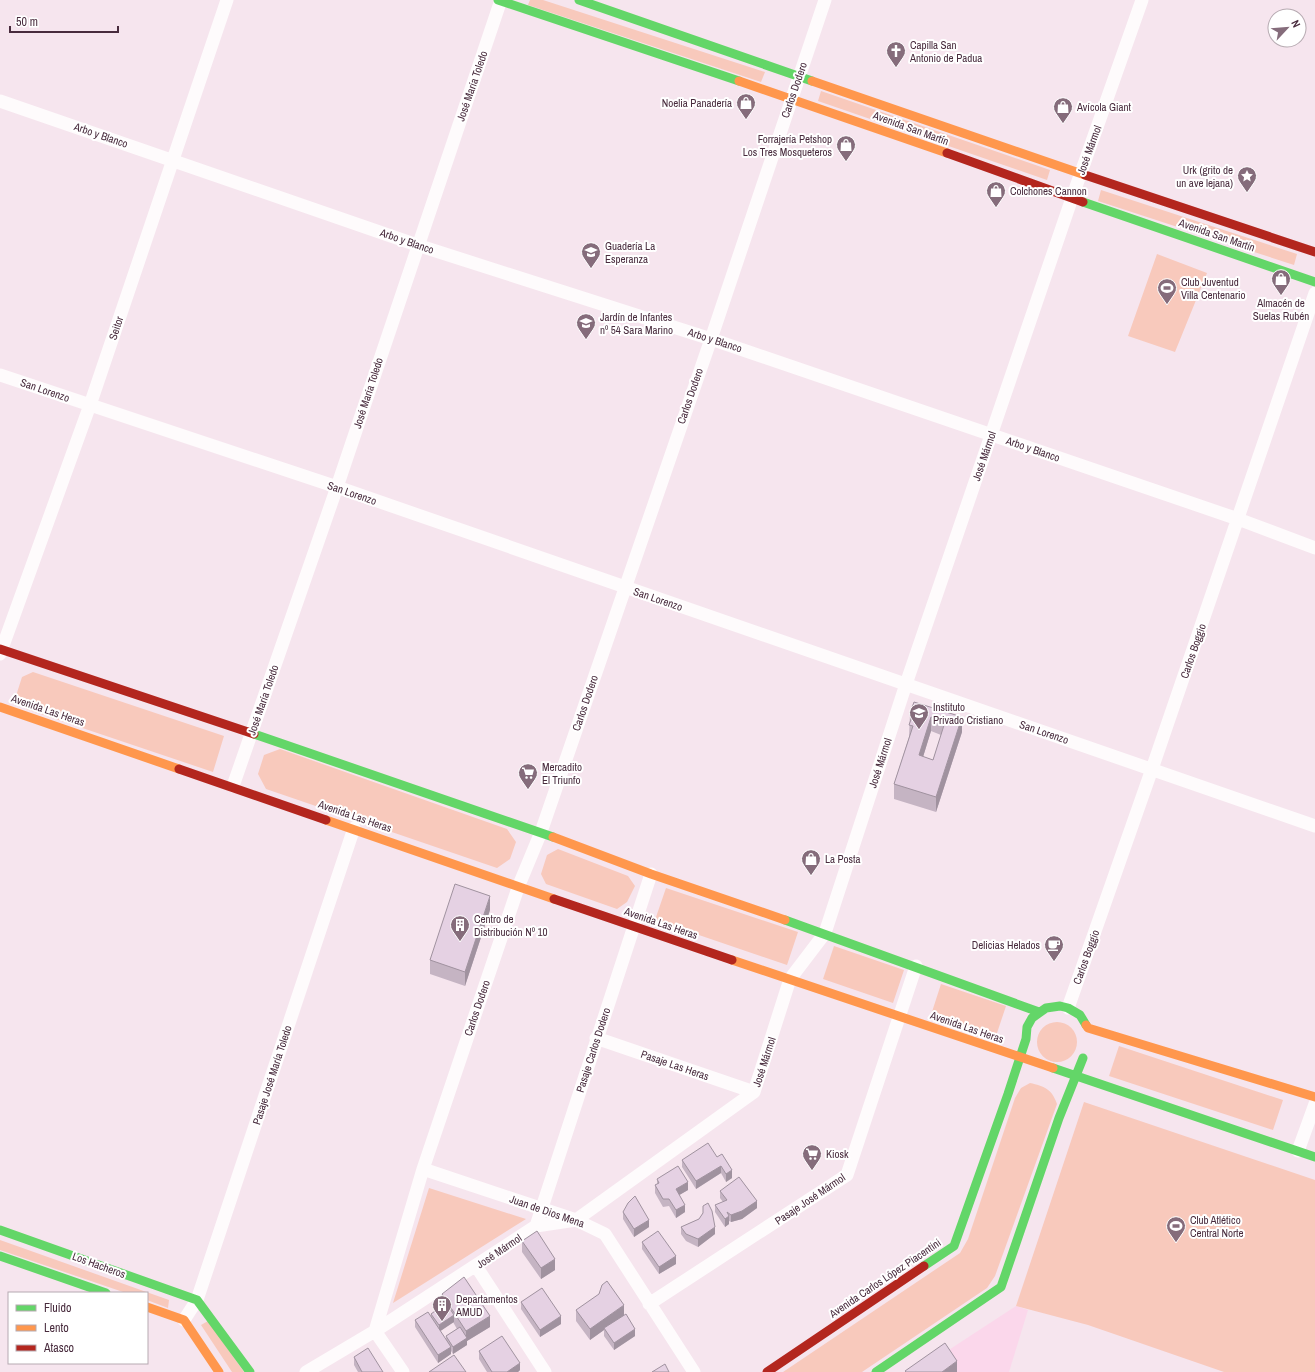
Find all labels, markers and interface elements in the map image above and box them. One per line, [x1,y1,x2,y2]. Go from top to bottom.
scale bar [10,8,118,34]
north arrow [1267,8,1307,48]
text: 50 m [16,14,38,30]
text: N [1288,18,1304,30]
place label: Capilla San Antonio de Padua [909,38,982,65]
church icon: Capilla San Antonio de Padua [885,40,907,68]
street label: José María Toledo [453,49,491,123]
street label: Carlos Dodero [778,60,810,120]
shop icon: Noelia Panadería [735,92,757,120]
place label: Noelia Panadería [662,96,732,110]
shop icon: Avícola Giant [1052,96,1074,124]
place label: Avícola Giant [1076,100,1131,114]
street label: Avenida San Martín [870,107,951,148]
street label: Arbo y Blanco [71,119,130,151]
street label: José Mármol [1074,123,1104,177]
place label: Forrajería Petshop Los Tres Mosqueteros [743,132,832,159]
shop icon: Forrajería Petshop Los Tres Mosqueteros [835,134,857,162]
place label: Urk (grito de un ave lejana) [1176,163,1233,190]
place icon: Urk (grito de un ave lejana) [1236,165,1258,193]
shop icon: Colchones Cannon [985,180,1007,208]
place label: Colchones Cannon [1010,184,1087,198]
street label: Avenida San Martín [1176,215,1257,255]
street label: Arbo y Blanco [377,225,436,257]
place label: Guadería La Esperanza [605,239,655,266]
school or university icon: Guadería La Esperanza [580,241,602,269]
shop icon: Almacén de Suelas Rubén [1270,268,1292,296]
place label: Club Juventud Villa Centenario [1181,275,1246,302]
sports icon: Club Juventud Villa Centenario [1156,277,1178,305]
place label: Almacén de Suelas Rubén [1253,296,1309,323]
place label: Jardín de Infantes nº 54 Sara Marino [600,310,673,337]
school or university icon: Jardín de Infantes nº 54 Sara Marino [575,312,597,340]
street label: Seitor [106,314,126,342]
street label: Arbo y Blanco [685,324,744,355]
street label: José María Toledo [350,356,386,430]
street label: Carlos Dodero [674,366,706,426]
street label: San Lorenzo [19,375,71,405]
street label: José Mármol [969,429,999,483]
street label: Arbo y Blanco [1003,433,1062,465]
street label: San Lorenzo [326,478,378,508]
street label: San Lorenzo [632,584,684,614]
street label: Carlos Boggio [1177,622,1209,680]
street label: José María Toledo [244,663,282,737]
street label: Carlos Dodero [569,673,601,733]
street label: Avenida Las Heras [9,691,87,729]
place label: Instituto Privado Cristiano [933,700,1003,727]
school or university icon: Instituto Privado Cristiano [908,702,930,730]
street label: San Lorenzo [1018,717,1070,747]
street label: José Mármol [865,736,895,790]
place label: Mercadito El Triunfo [542,760,582,787]
supermarket icon: Mercadito El Triunfo [517,762,539,790]
street label: Avenida Las Heras [316,797,394,835]
shop icon: La Posta [800,848,822,876]
place label: La Posta [825,852,861,866]
street label: Avenida Las Heras [622,904,700,942]
place label: Centro de Distribución Nº 10 [474,912,547,939]
building icon: Centro de Distribución Nº 10 [449,914,471,942]
street label: Carlos Boggio [1070,928,1102,986]
cafe icon: Delicias Helados [1043,934,1065,962]
place label: Delicias Helados [972,938,1040,952]
street label: Carlos Dodero [461,978,493,1038]
street label: Pasaje Carlos Dodero [573,1006,613,1094]
street label: Avenida Las Heras [928,1008,1006,1046]
street label: Pasaje José María Toledo [249,1024,295,1126]
street label: José Mármol [749,1035,779,1089]
street label: Pasaje Las Heras [639,1047,711,1083]
supermarket icon: Kiosk [801,1143,823,1171]
place label: Kiosk [826,1147,849,1161]
street label: Pasaje José Mármol [772,1170,848,1228]
street label: Juan de Dios Mena [508,1192,586,1230]
place label: Club Atlético Central Norte [1190,1213,1244,1240]
sports icon: Club Atlético Central Norte [1165,1215,1187,1243]
street label: José Mármol [474,1231,524,1271]
street label: Avenida Carlos López Piacentini [826,1235,944,1321]
street label: Los Hacheros [70,1249,128,1281]
legend [8,1292,148,1364]
place label: Departamentos AMUD [455,1292,518,1319]
building icon: Departamentos AMUD [431,1294,453,1322]
text: Fluido [44,1300,71,1316]
text: Lento [44,1320,69,1336]
text: Atasco [43,1340,74,1356]

